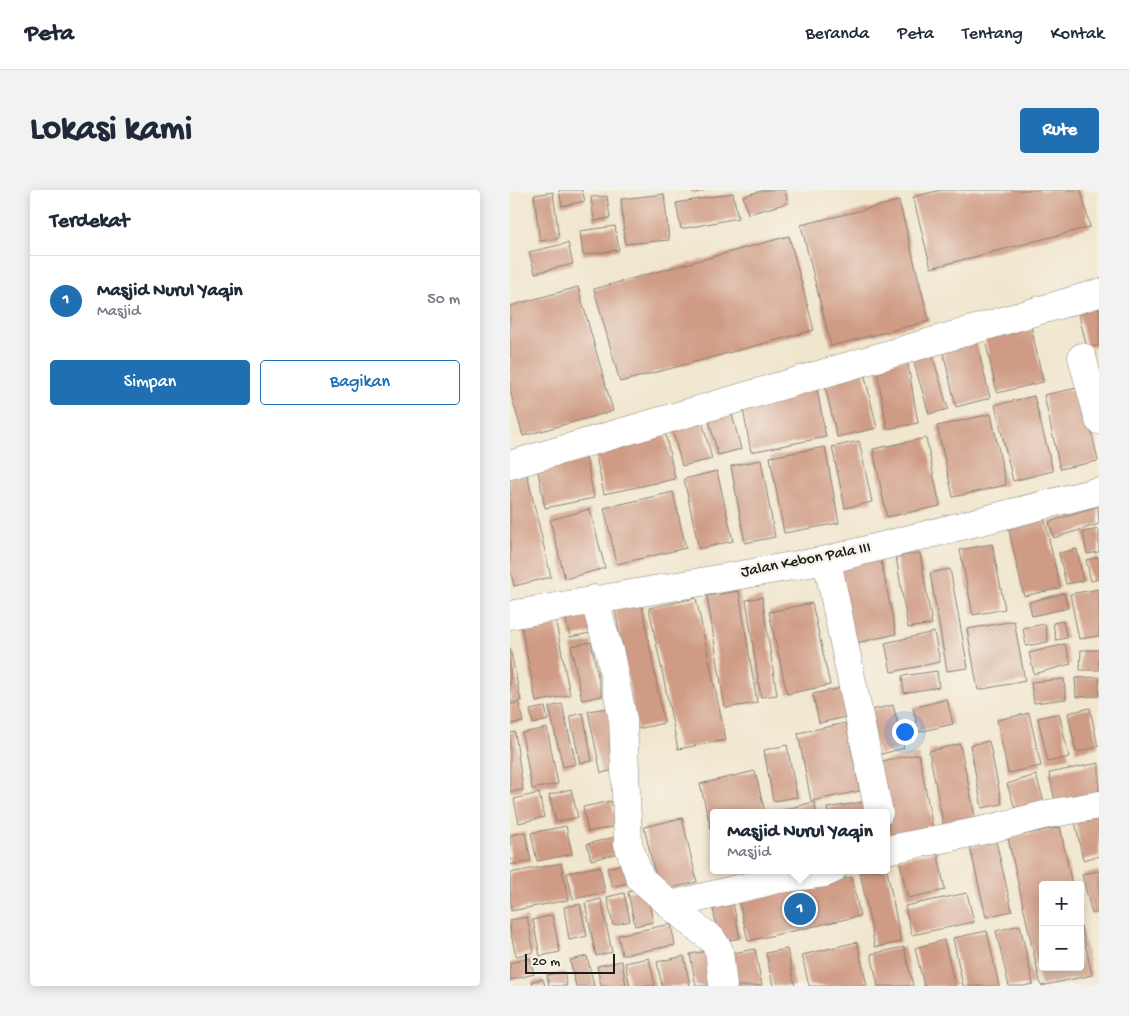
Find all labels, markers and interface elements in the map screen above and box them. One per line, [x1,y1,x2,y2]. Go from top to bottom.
text: Peta [25,20,74,49]
text: Beranda [805,24,869,45]
text: Peta [897,24,934,45]
text: Tentang [962,24,1023,45]
text: Kontak [1051,24,1104,45]
button: Rute [1020,108,1099,153]
text: Lokasi kami [30,110,192,151]
text: Terdekat [50,210,129,235]
text: Masjid Nurul Yaqin [97,280,243,303]
text: 1 [63,291,69,310]
text: 50 m [427,291,460,310]
text: Masjid [97,303,140,322]
button: Simpan [50,360,250,405]
button: Bagikan [260,360,460,405]
street label: Jalan Kebon Pala III [739,539,873,583]
your location [892,719,918,745]
popup [710,809,890,874]
text: Masjid Nurul Yaqin [727,821,873,844]
text: Masjid [727,844,771,863]
map controls [1039,881,1084,971]
button: + [1039,881,1084,926]
pin: 1 [784,890,816,928]
button: − [1039,926,1084,971]
scale bar [525,951,615,974]
text: 20 m [532,954,560,971]

